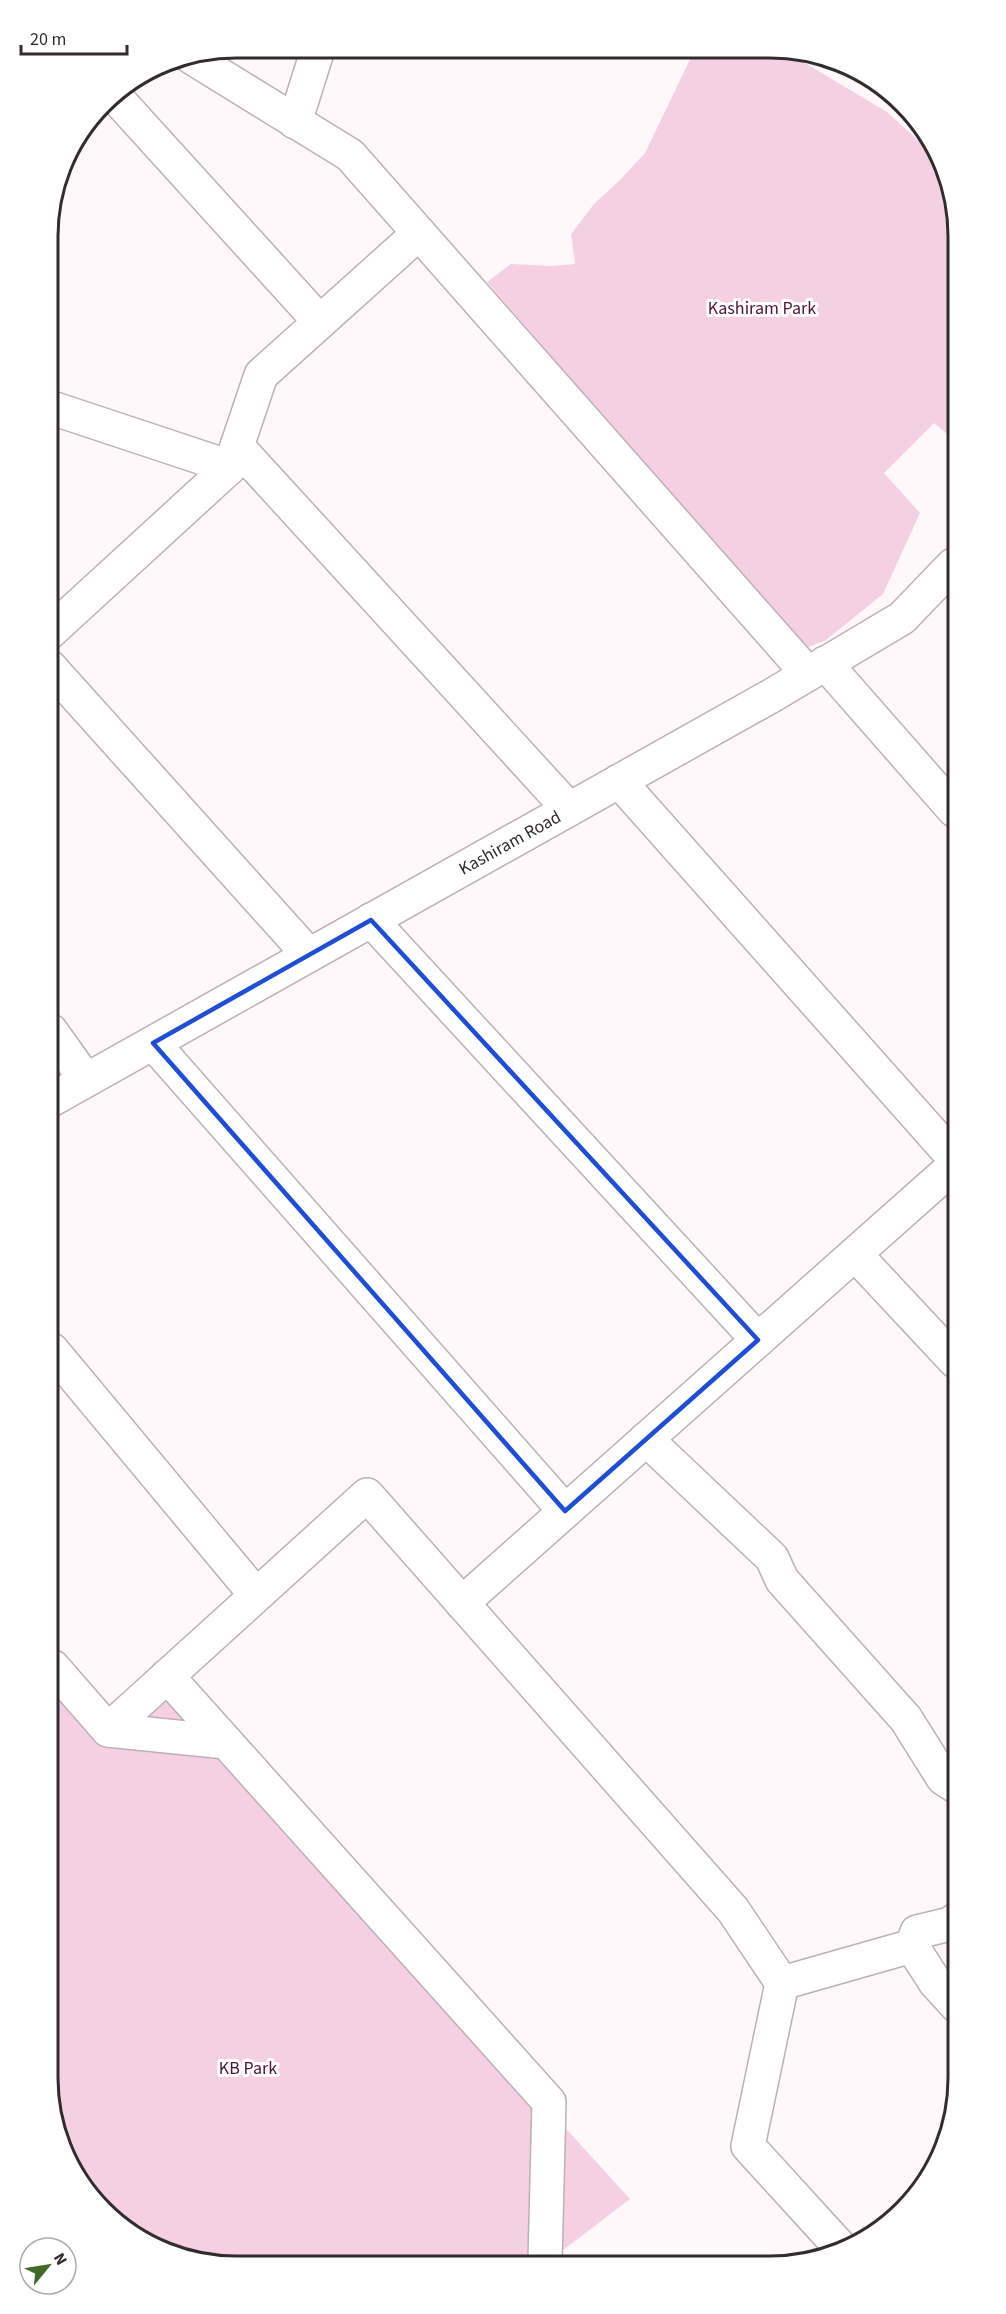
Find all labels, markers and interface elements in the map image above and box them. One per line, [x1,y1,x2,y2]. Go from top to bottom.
scale bar [21,18,128,56]
text: 20 m [30,27,66,52]
park label: Kashiram Park [708,296,816,321]
street label: Kashiram Road [454,805,566,881]
park label: KB Park [219,2056,277,2081]
north arrow [18,2236,78,2296]
text: N [48,2249,72,2269]

